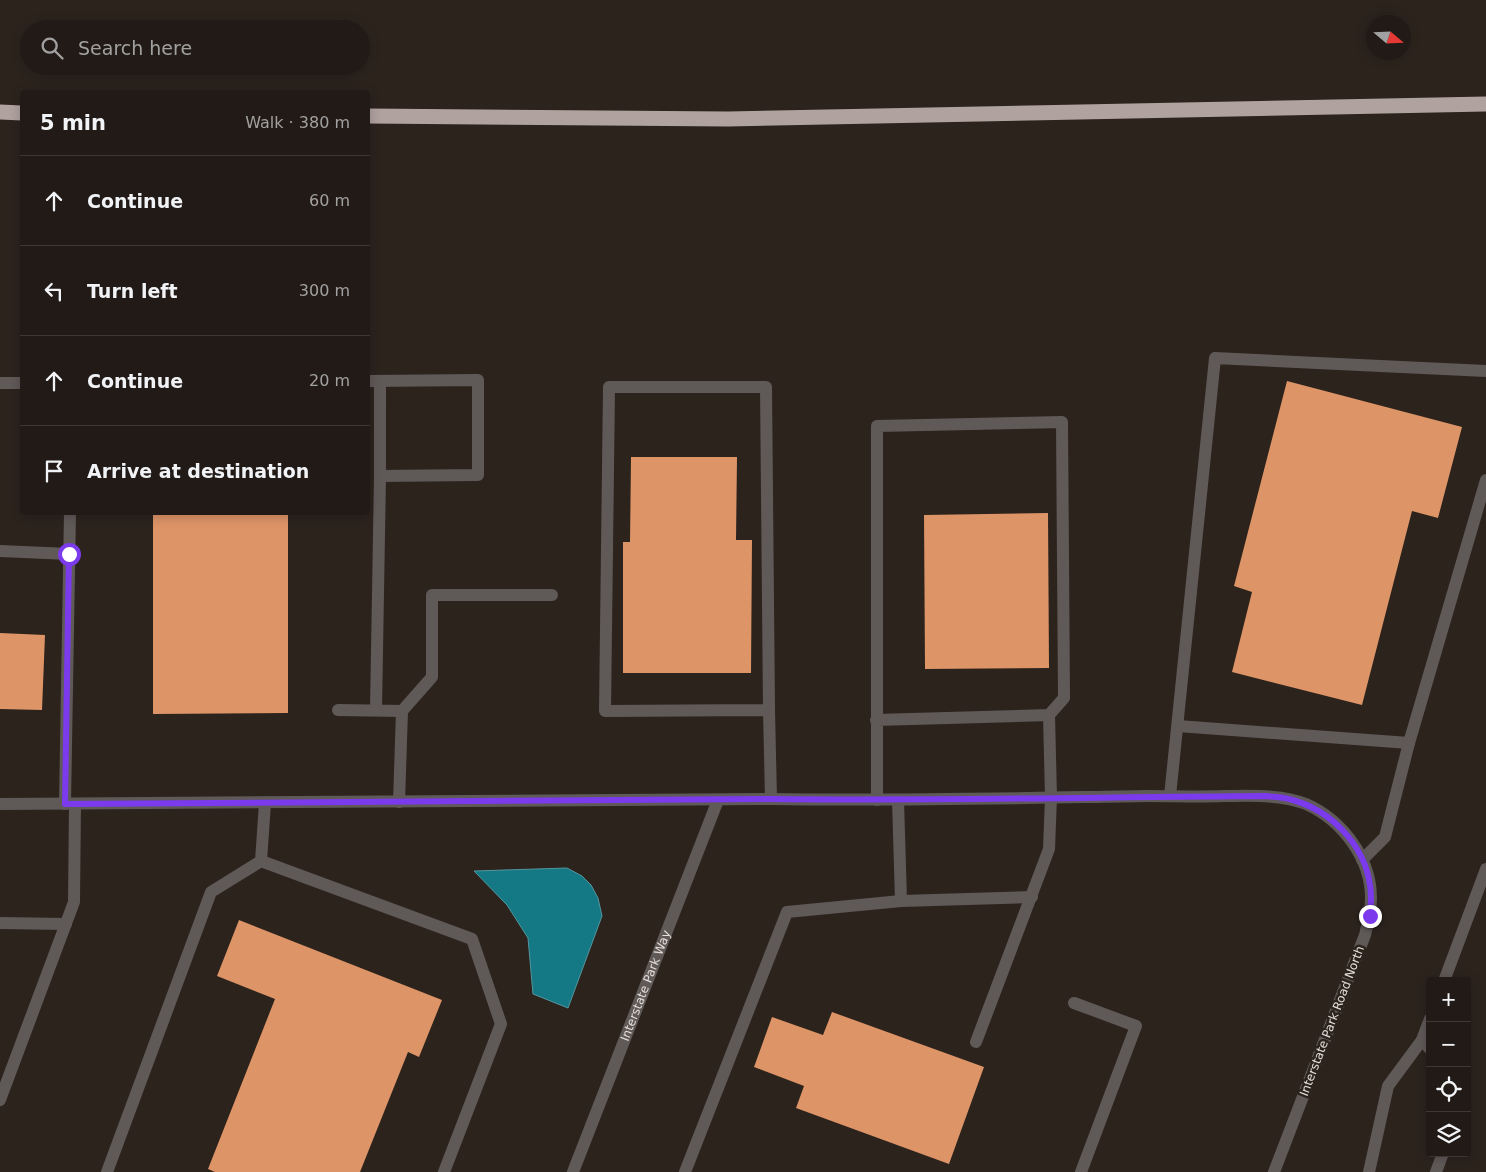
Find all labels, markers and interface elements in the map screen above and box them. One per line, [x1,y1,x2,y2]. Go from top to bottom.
north arrow [1366,15,1411,60]
search box [20,20,370,75]
icon: search [38,34,66,62]
text: Search here [78,37,192,59]
text: 5 min [40,111,106,135]
text: Walk · 380 m [245,113,350,132]
icon: ahead [40,187,68,215]
text: Continue [87,190,183,212]
text: 60 m [309,191,350,210]
icon: left [40,277,68,305]
text: Turn left [87,280,178,302]
text: 300 m [299,281,350,300]
icon: ahead [40,367,68,395]
text: Continue [87,370,183,392]
text: 20 m [309,371,350,390]
icon: arrive [40,457,68,485]
text: Arrive at destination [87,460,309,482]
route start [58,543,81,566]
route end [1359,905,1382,928]
street label: Interstate Park Way [618,928,674,1043]
street label: Interstate Park Road North [1297,944,1367,1098]
map controls [1426,977,1471,1157]
button: + [1426,977,1471,1022]
button: − [1426,1022,1471,1067]
button: locate [1426,1067,1471,1112]
button: layers [1426,1112,1471,1157]

